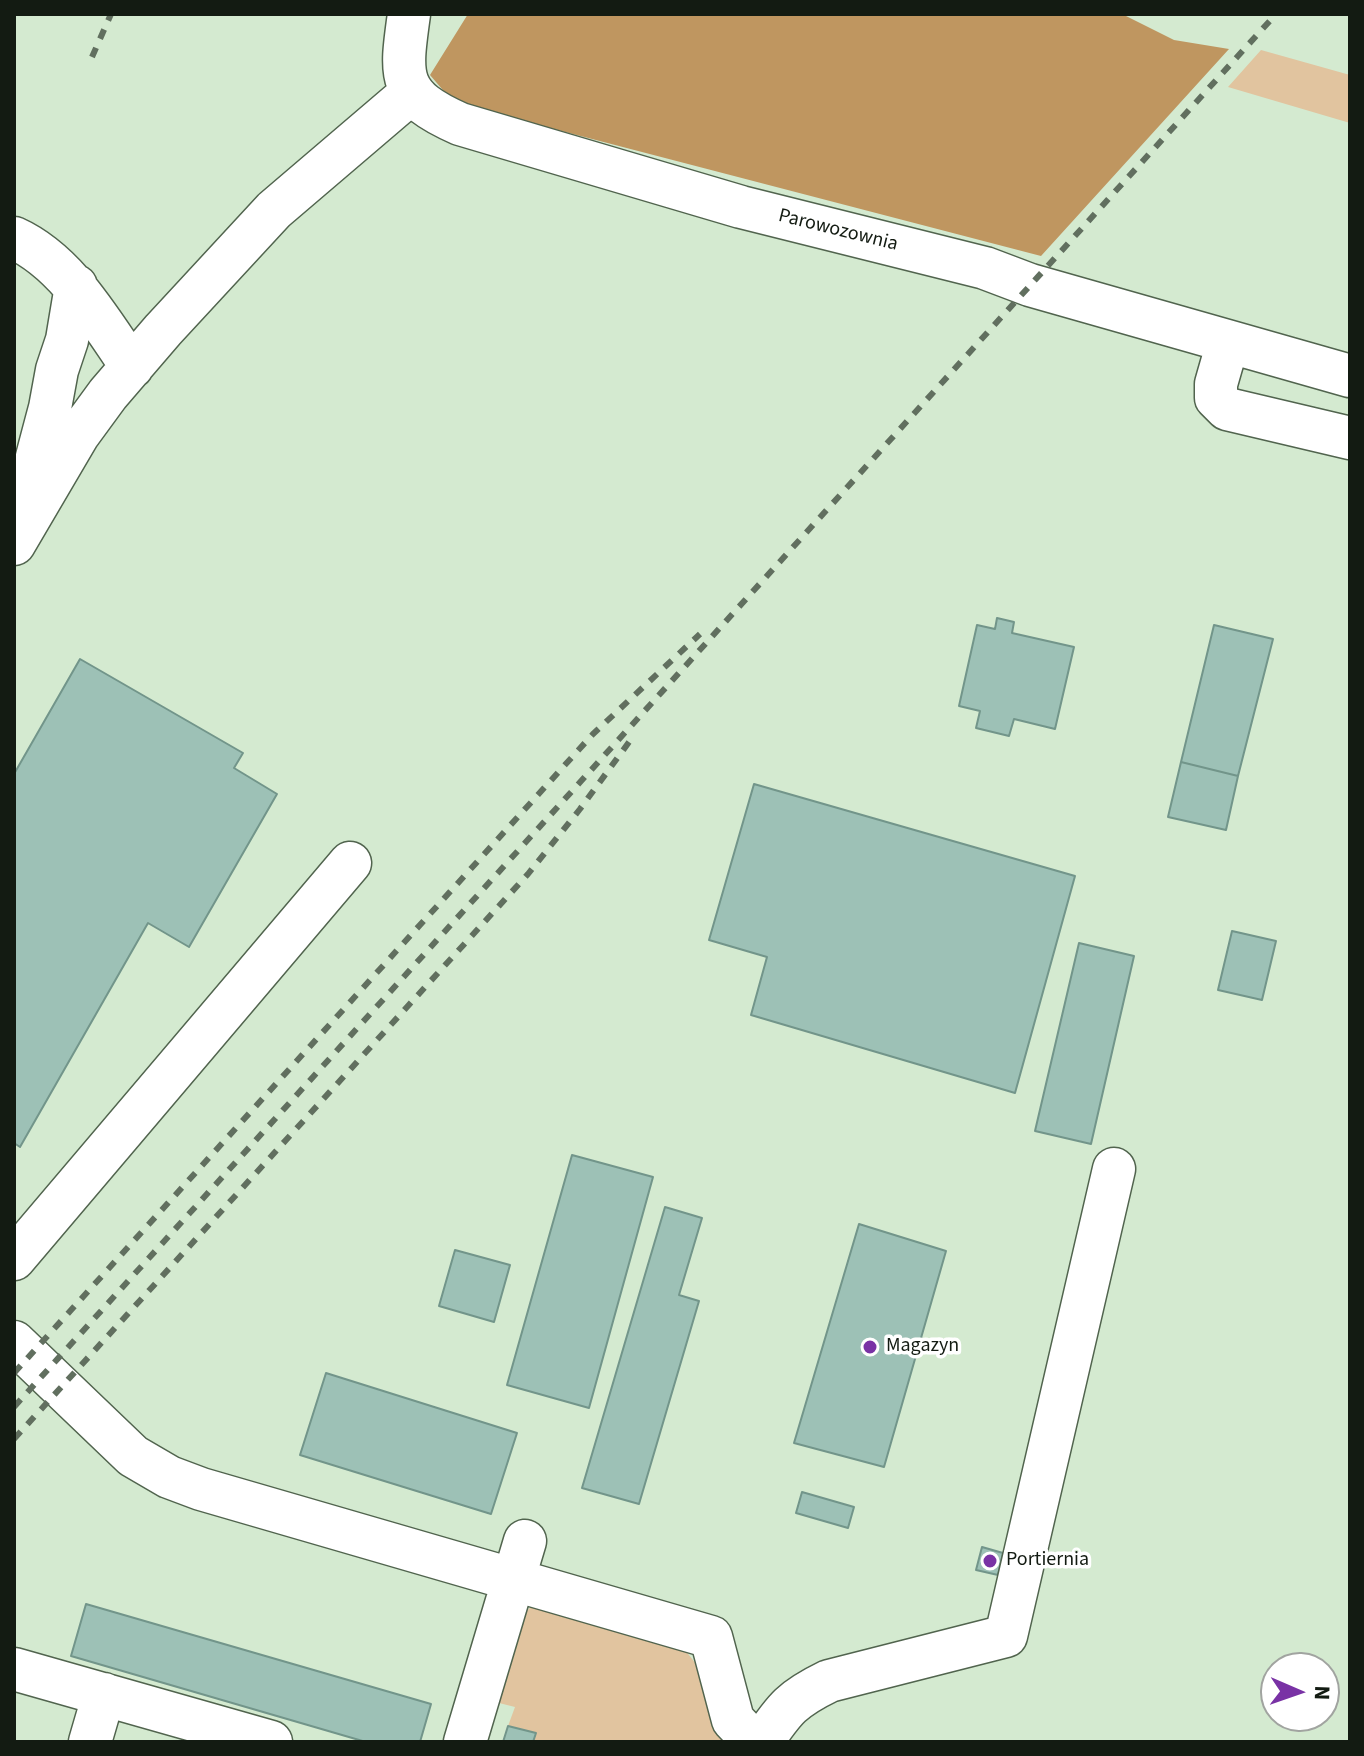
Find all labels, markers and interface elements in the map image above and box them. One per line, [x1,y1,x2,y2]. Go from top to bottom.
street label: Parowozownia [776,205,900,257]
place label: Magazyn [886,1335,959,1359]
marker: Magazyn [861,1338,879,1356]
place label: Portiernia [1006,1549,1089,1573]
marker: Portiernia [981,1552,999,1570]
north arrow [1260,1652,1340,1732]
text: N [1306,1685,1338,1701]

